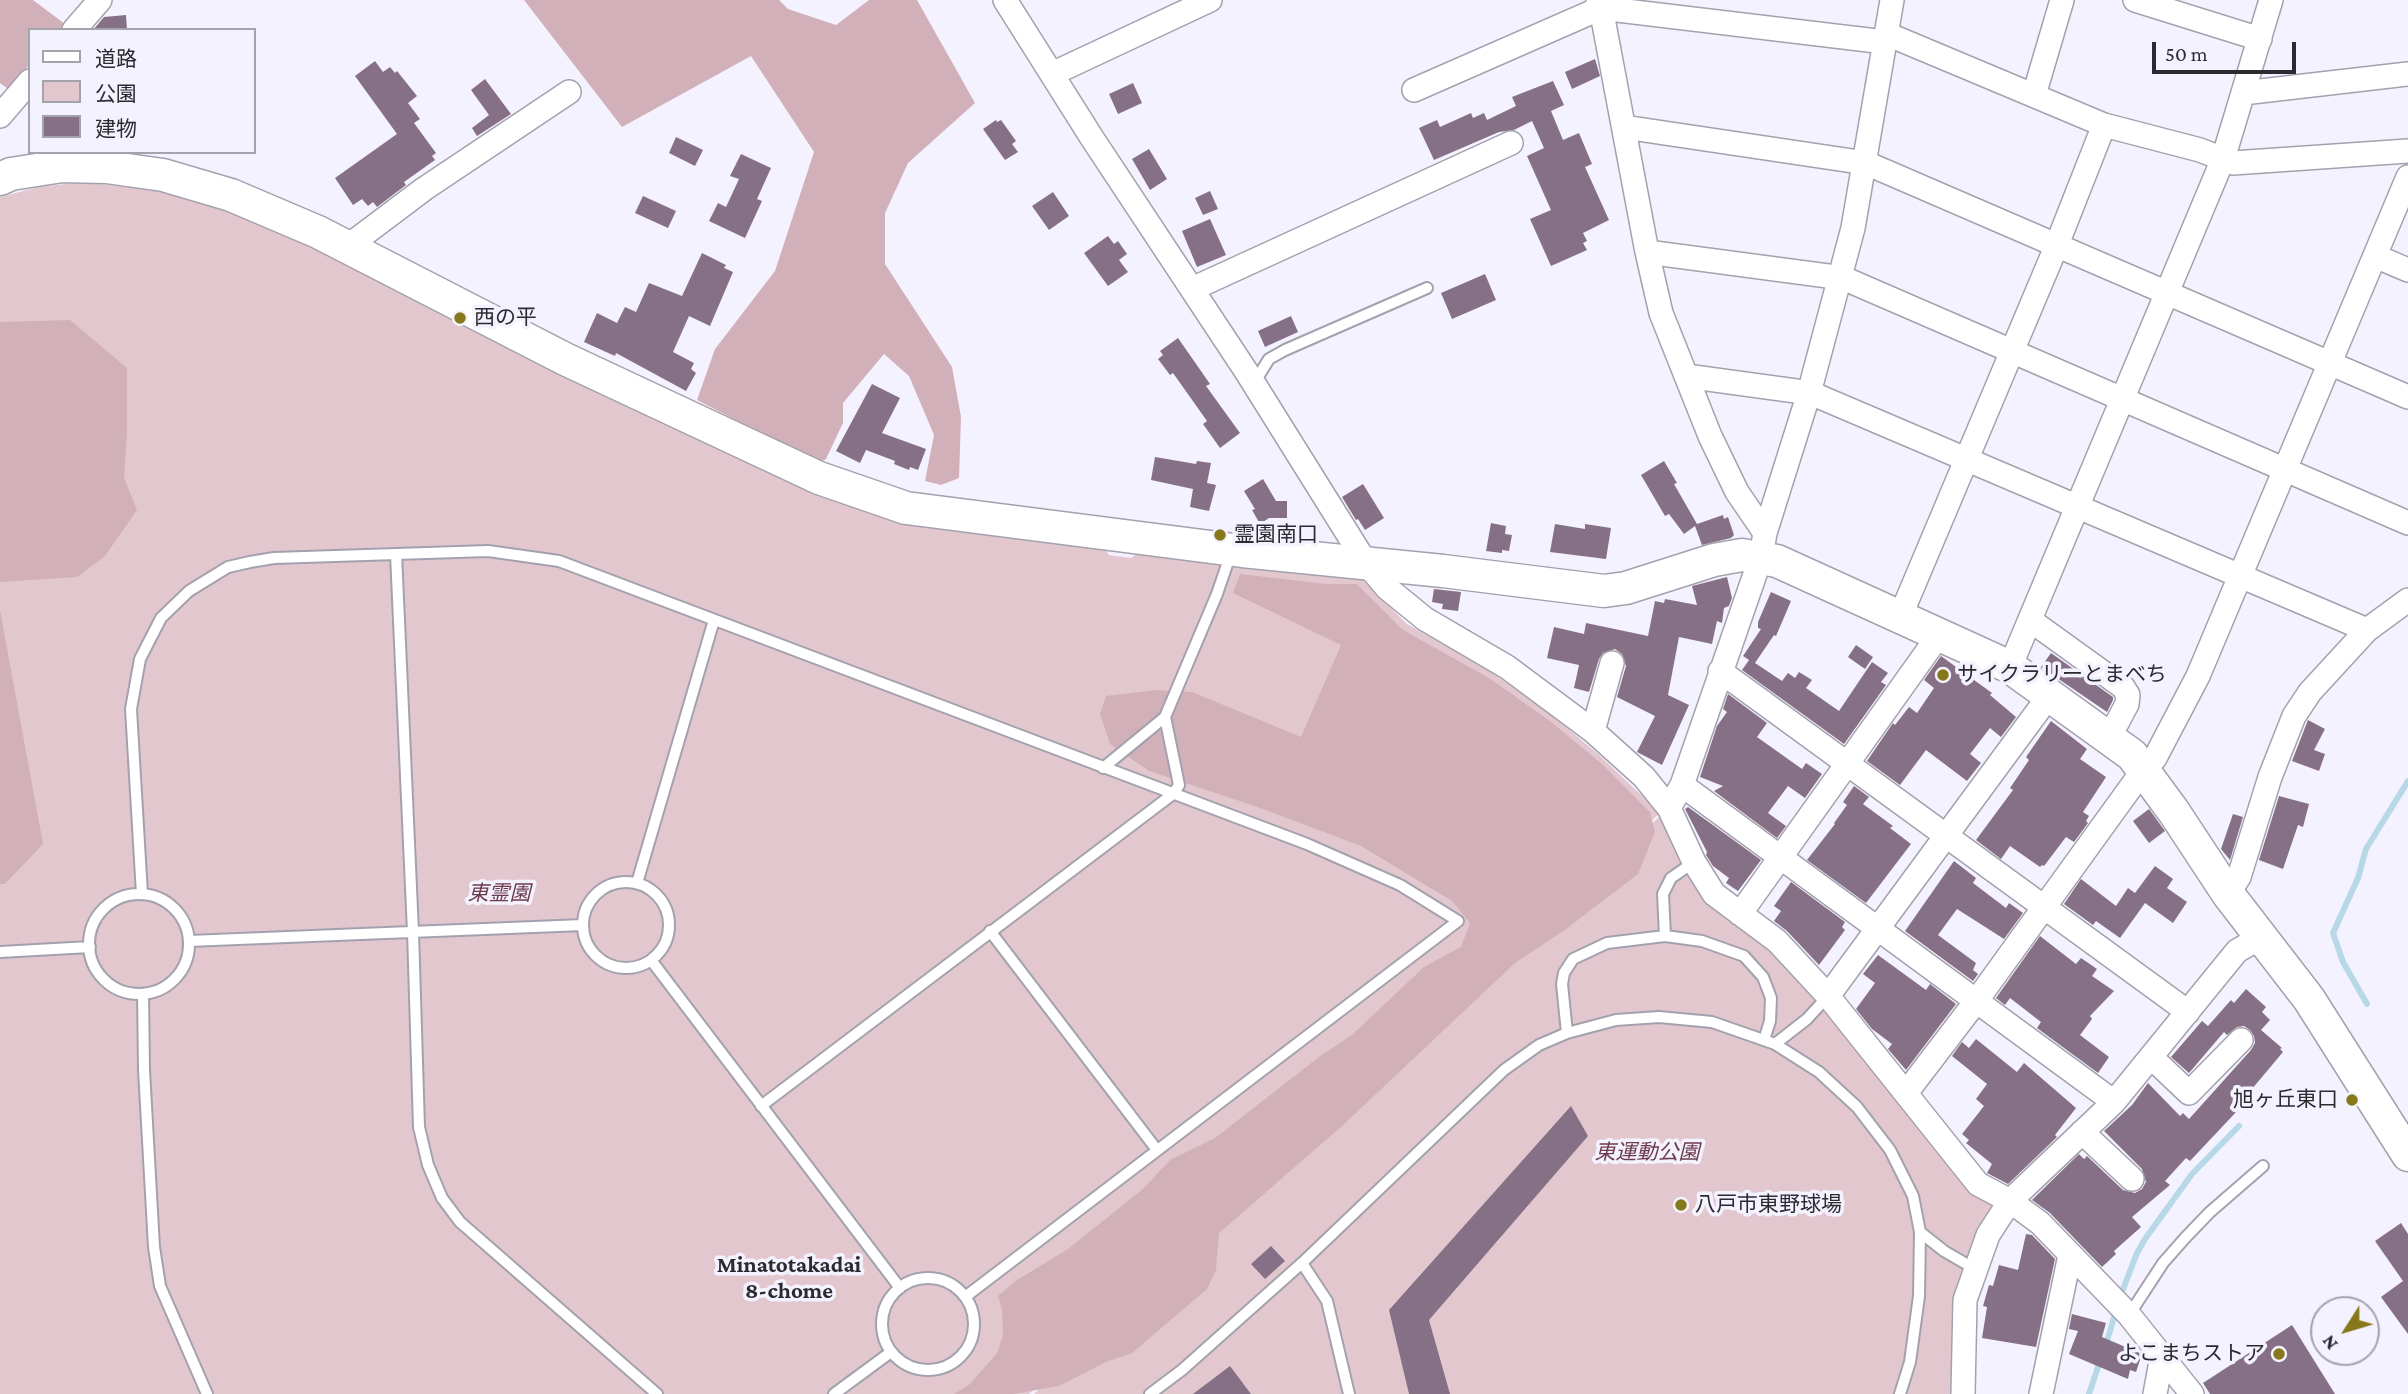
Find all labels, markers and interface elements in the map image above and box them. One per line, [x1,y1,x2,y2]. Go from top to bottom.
legend [28,28,256,154]
scale bar [2156,28,2300,72]
text: 50 m [2165,42,2208,66]
text: 道路 [95,47,137,71]
text: 公園 [95,82,137,106]
text: 建物 [95,117,137,141]
place label: 西の平 [474,305,537,331]
marker: 西の平 [452,310,468,326]
place label: 霊園南口 [1234,522,1318,548]
marker: 霊園南口 [1212,527,1228,543]
place label: サイクラリーとまべち [1957,662,2167,688]
marker: サイクラリーとまべち [1935,667,1951,683]
park label: 東霊園 [468,881,530,907]
place label: 旭ヶ丘東口 [2233,1087,2338,1113]
marker: 旭ヶ丘東口 [2344,1092,2360,1108]
park label: 東運動公園 [1595,1140,1699,1166]
place label: 八戸市東野球場 [1695,1192,1842,1218]
marker: 八戸市東野球場 [1673,1197,1689,1213]
district label: Minatotakadai 8-chome [717,1251,861,1305]
north arrow [2310,1296,2380,1366]
text: N [2317,1331,2342,1354]
place label: よこまちストア [2118,1341,2265,1367]
marker: よこまちストア [2271,1346,2287,1362]

